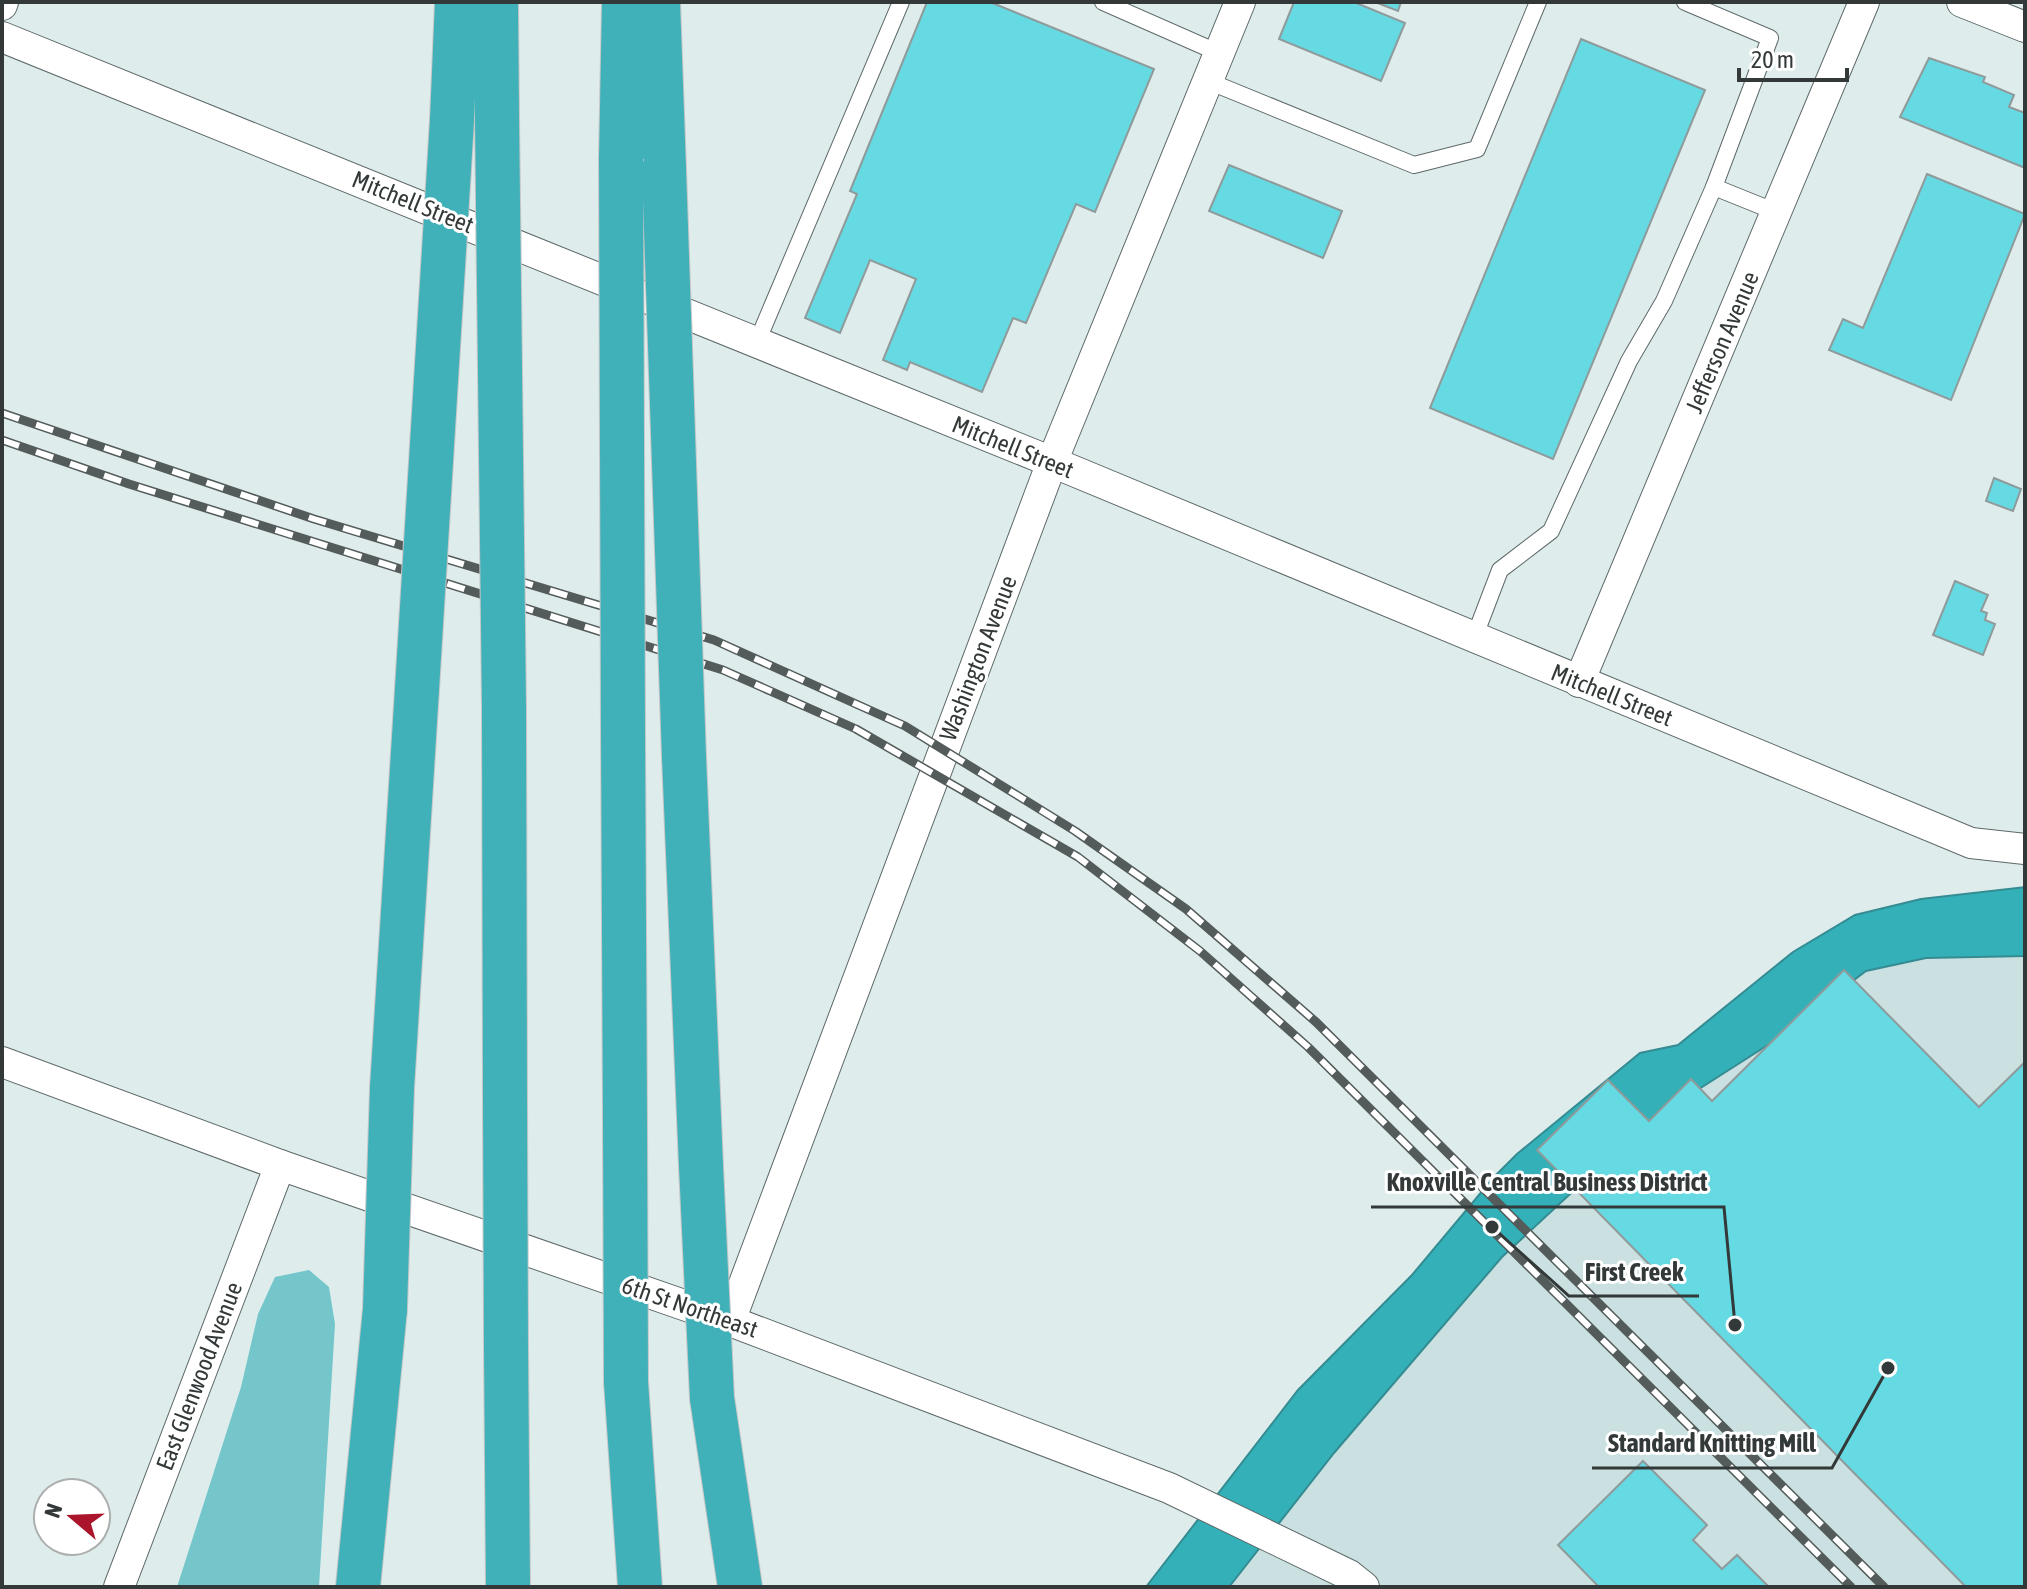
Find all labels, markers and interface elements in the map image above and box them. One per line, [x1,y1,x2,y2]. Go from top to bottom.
scale bar [1739,32,1847,82]
text: 20 m [1751,46,1794,73]
street label: Mitchell Street [348,165,478,239]
street label: Jefferson Avenue [1680,267,1764,417]
street label: Mitchell Street [948,410,1078,484]
street label: Washington Avenue [934,572,1022,744]
street label: Mitchell Street [1547,658,1677,732]
callout: Knoxville Central Business District [1371,1157,1724,1207]
text: Knoxville Central Business District [1386,1167,1708,1197]
callout: First Creek [1569,1246,1699,1296]
text: First Creek [1585,1257,1684,1287]
street label: 6th St Northeast [619,1271,761,1343]
street label: East Glenwood Avenue [151,1278,247,1474]
callout: Standard Knitting Mill [1592,1418,1832,1468]
text: Standard Knitting Mill [1608,1428,1817,1458]
north arrow [32,1477,112,1557]
text: N [39,1500,67,1521]

